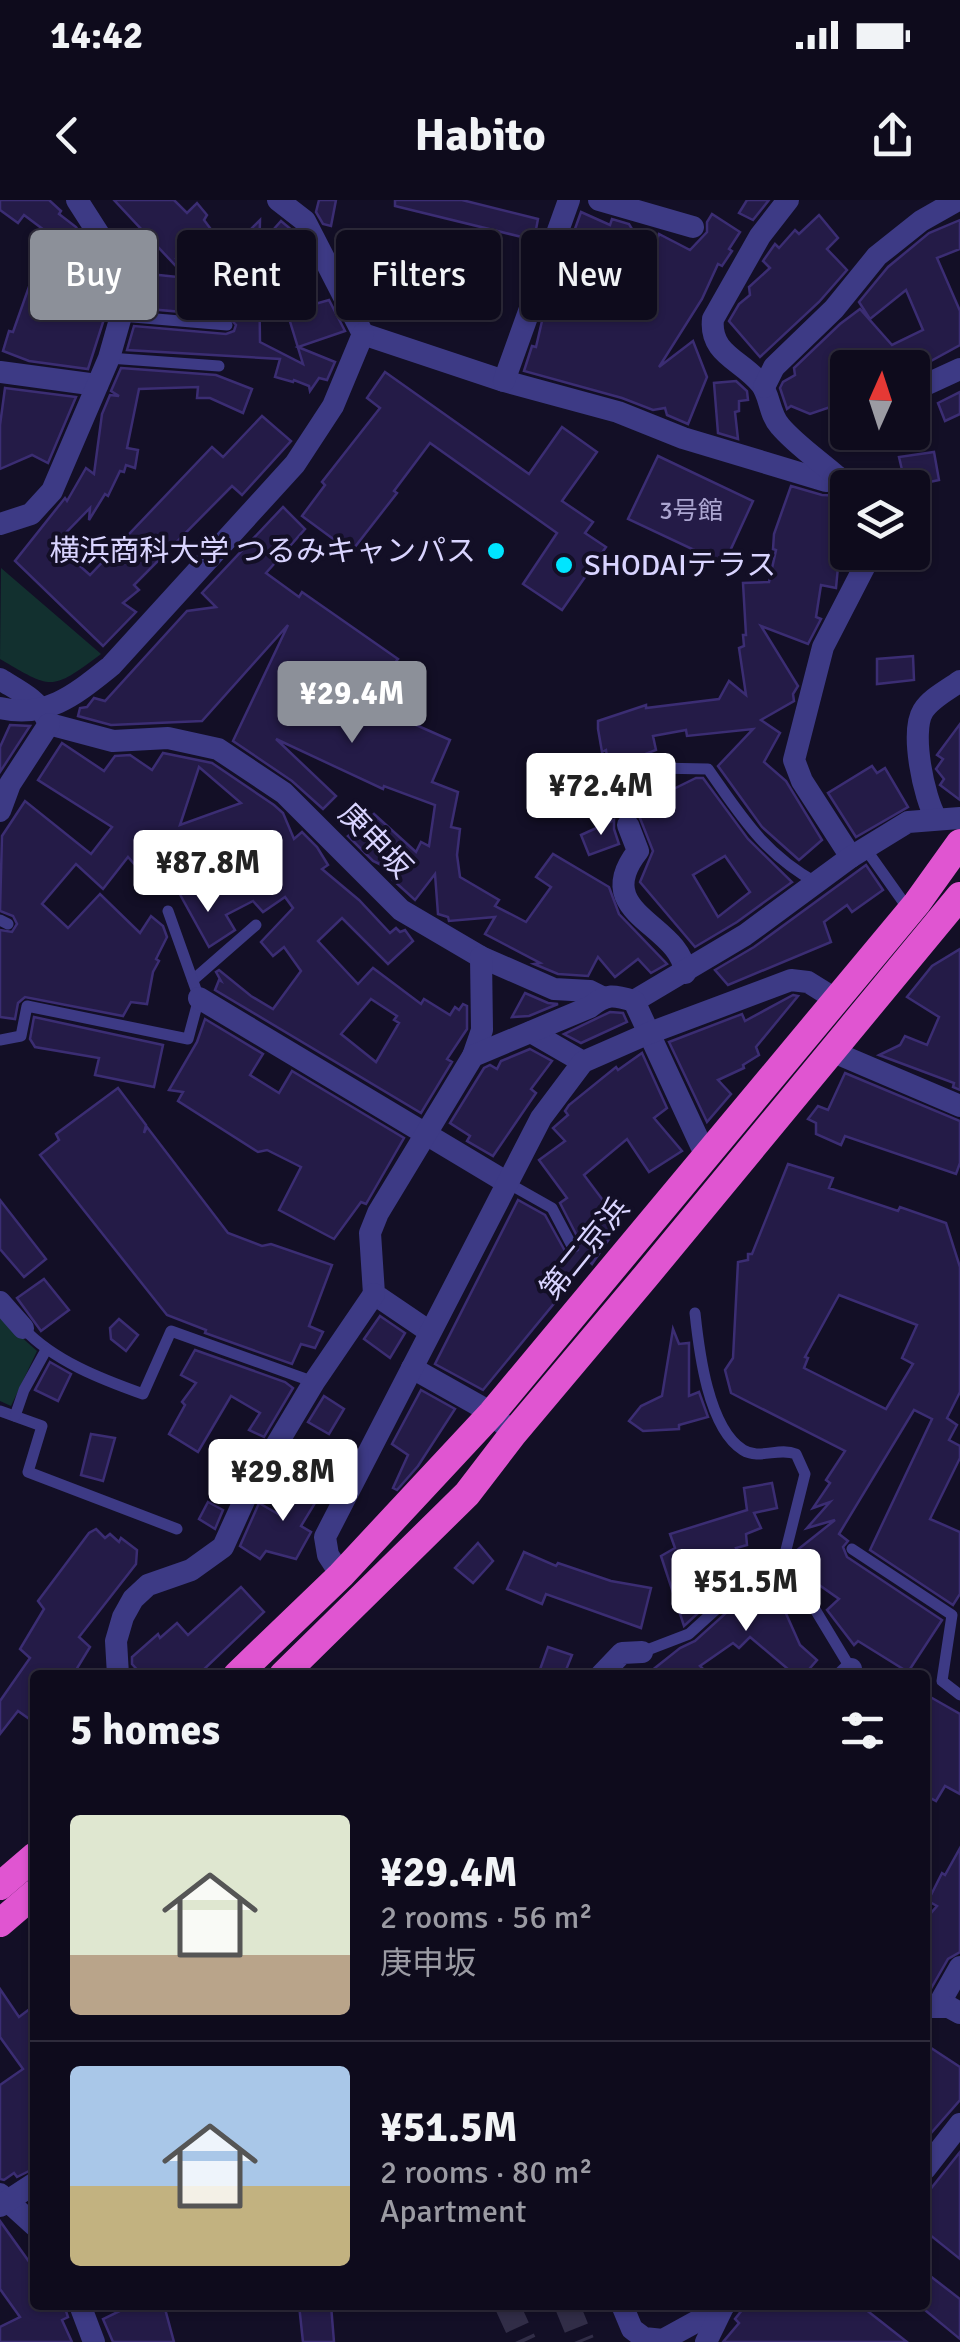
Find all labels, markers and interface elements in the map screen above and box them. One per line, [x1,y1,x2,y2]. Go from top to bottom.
text: 14:42 [50,12,143,59]
icon: back [40,108,95,163]
text: Habito [414,108,546,163]
icon: share [865,108,920,163]
chip: Buy [30,230,157,320]
chip: Rent [177,230,316,320]
chip: Filters [336,230,501,320]
chip: New [521,230,657,320]
north arrow [830,350,930,450]
map controls [830,350,930,570]
button: layers [830,470,930,570]
house number: 3号館 [659,495,723,526]
place label: 横浜商科大学 つるみキャンパス [49,533,476,570]
marker: 横浜商科大学 つるみキャンパス [485,540,507,562]
place label: SHODAIテラス [584,547,776,584]
marker: SHODAIテラス [553,554,575,576]
pin: ¥29.4M [271,661,433,746]
text: ¥29.4M [300,674,404,713]
pin: ¥72.4M [520,753,682,838]
text: ¥72.4M [549,766,653,805]
street label: 庚申坂 [330,796,420,886]
pin: ¥87.8M [127,830,289,915]
text: ¥87.8M [156,843,260,882]
street label: 第二京浜 [533,1191,637,1307]
pin: ¥29.8M [202,1439,364,1524]
text: ¥29.8M [231,1452,335,1491]
pin: ¥51.5M [665,1549,827,1634]
text: ¥51.5M [694,1562,798,1601]
icon: filters [835,1703,890,1758]
text: 5 homes [70,1705,220,1756]
text: ¥29.4M [380,1847,518,1898]
icon: home [150,1855,270,1975]
text: 2 rooms · 56 m² [380,1898,593,1937]
text: 庚申坂 [380,1944,476,1983]
text: ¥51.5M [380,2102,518,2153]
icon: home [150,2106,270,2226]
text: 2 rooms · 80 m² [380,2153,593,2192]
text: Apartment [380,2192,527,2231]

